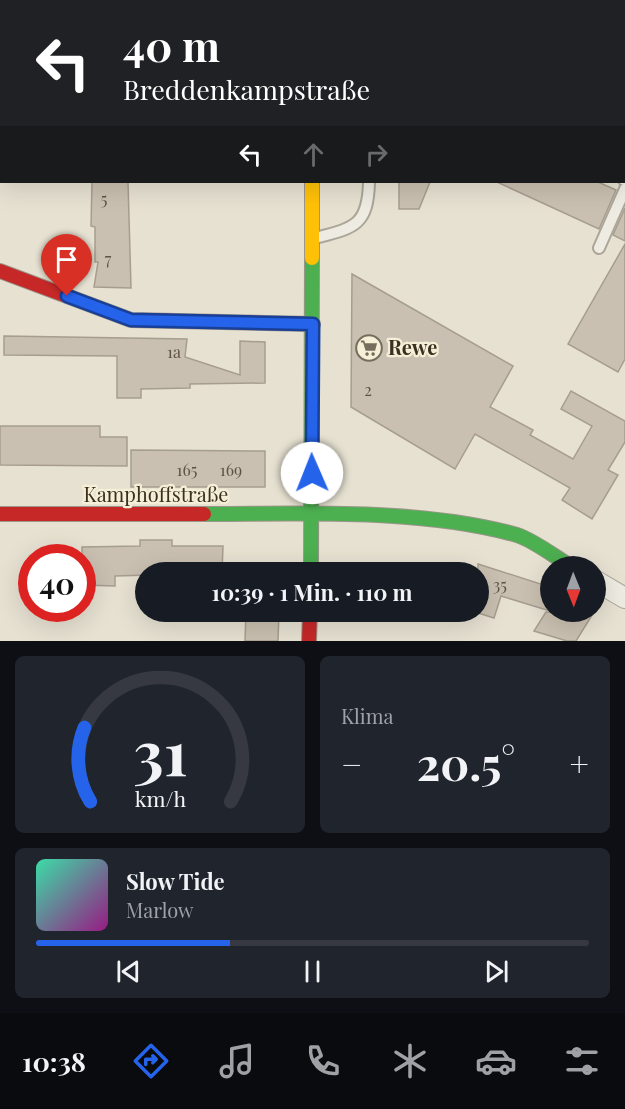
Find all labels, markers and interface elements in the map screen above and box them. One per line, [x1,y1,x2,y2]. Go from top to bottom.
text: 40 m [123,17,220,73]
icon: left [24,24,102,102]
text: Breddenkampstraße [123,71,370,107]
icon: left [234,138,267,171]
icon: ahead [297,138,330,171]
icon: right [360,138,393,171]
house number: 5 [101,188,107,209]
pin [41,234,92,296]
icon: arrive [50,243,83,276]
house number: 7 [105,248,112,269]
supermarket icon: Rewe [354,333,384,363]
place label: Rewe [388,333,437,360]
house number: 1a [167,341,181,362]
house number: 2 [364,379,372,400]
position arrow [280,441,344,505]
house number: 165 [177,459,197,480]
house number: 169 [220,459,242,480]
street label: Kamphoffstraße [84,480,228,507]
speed limit sign: 40 [18,544,96,622]
north arrow [540,556,606,622]
map controls [540,556,606,622]
house number: 35 [493,574,507,595]
text: 10:39 · 1 Min. · 110 m [211,577,413,607]
text: Klima [341,702,393,729]
text: 31 [133,708,187,792]
text: 20.5° [417,732,515,792]
text: − [341,741,362,785]
text: + [570,741,589,785]
text: km/h [134,784,186,812]
text: Slow Tide [126,866,225,896]
text: Marlow [126,896,194,923]
icon: previous [112,955,145,988]
icon: pause [296,955,329,988]
icon: next [480,955,513,988]
icon: directions [130,1040,172,1082]
icon: music [216,1040,258,1082]
icon: phone [302,1040,344,1082]
icon: climate [389,1040,431,1082]
icon: car [475,1040,517,1082]
icon: filters [561,1040,603,1082]
text: 10:38 [22,1043,86,1079]

